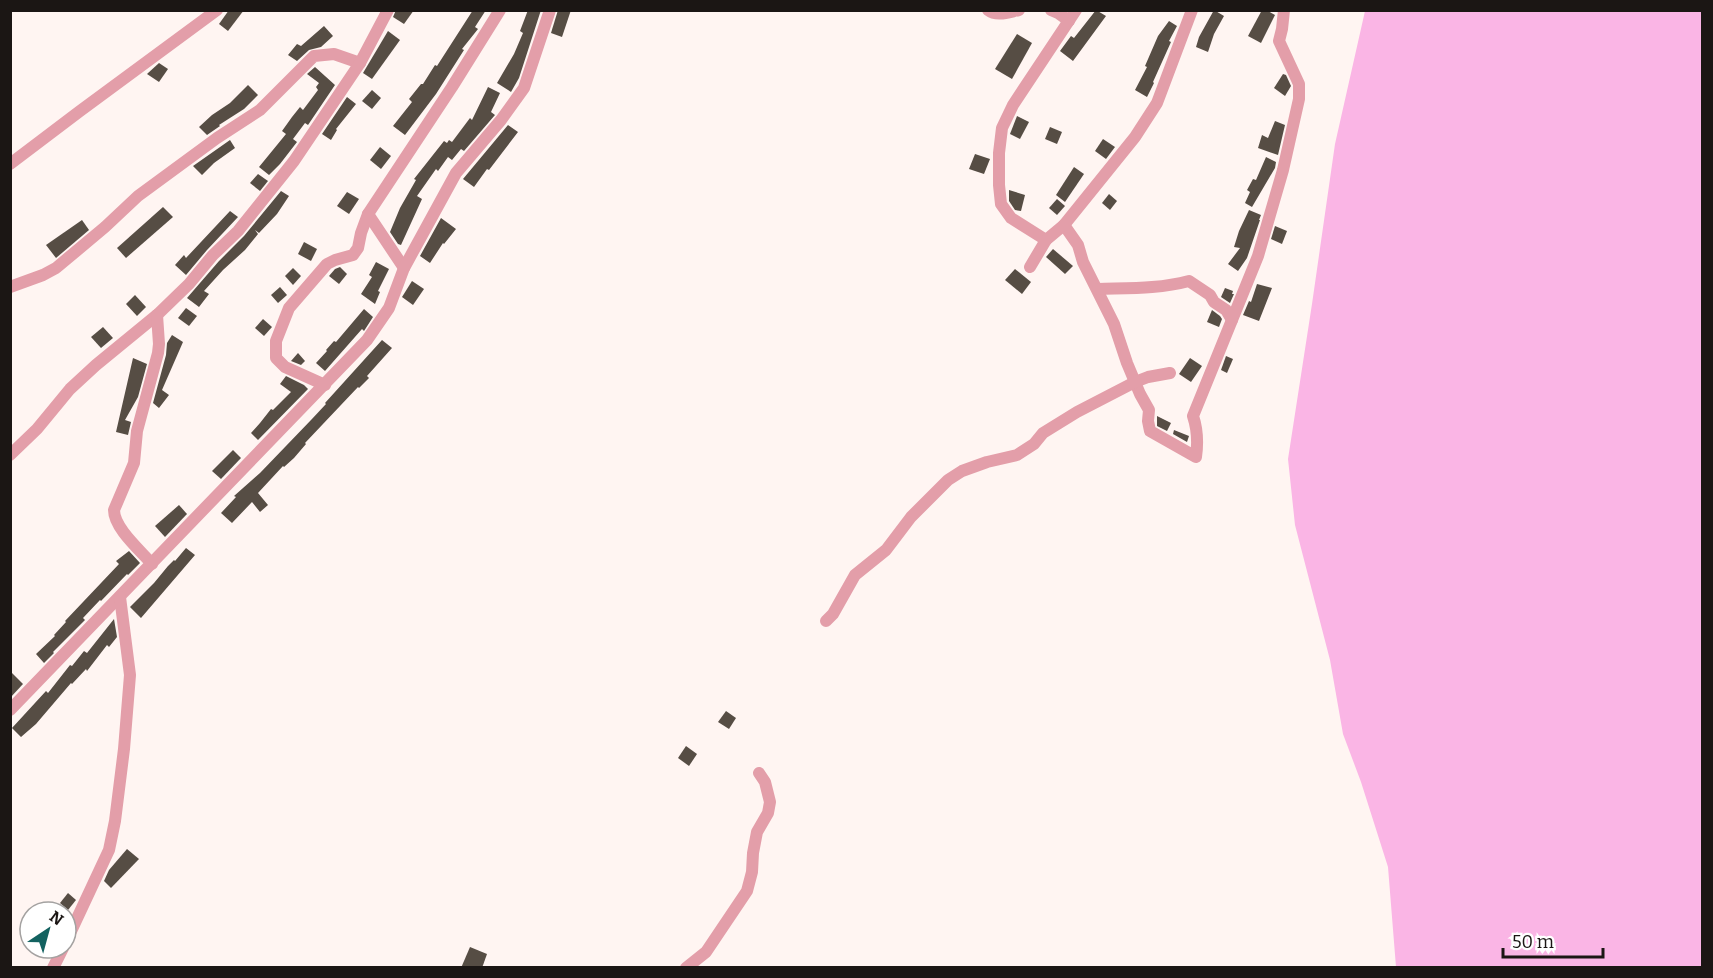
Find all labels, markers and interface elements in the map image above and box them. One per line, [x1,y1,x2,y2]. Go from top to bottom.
north arrow [18,900,78,960]
text: N [46,907,67,930]
scale bar [1503,921,1604,959]
text: 50 m [1512,931,1554,953]

